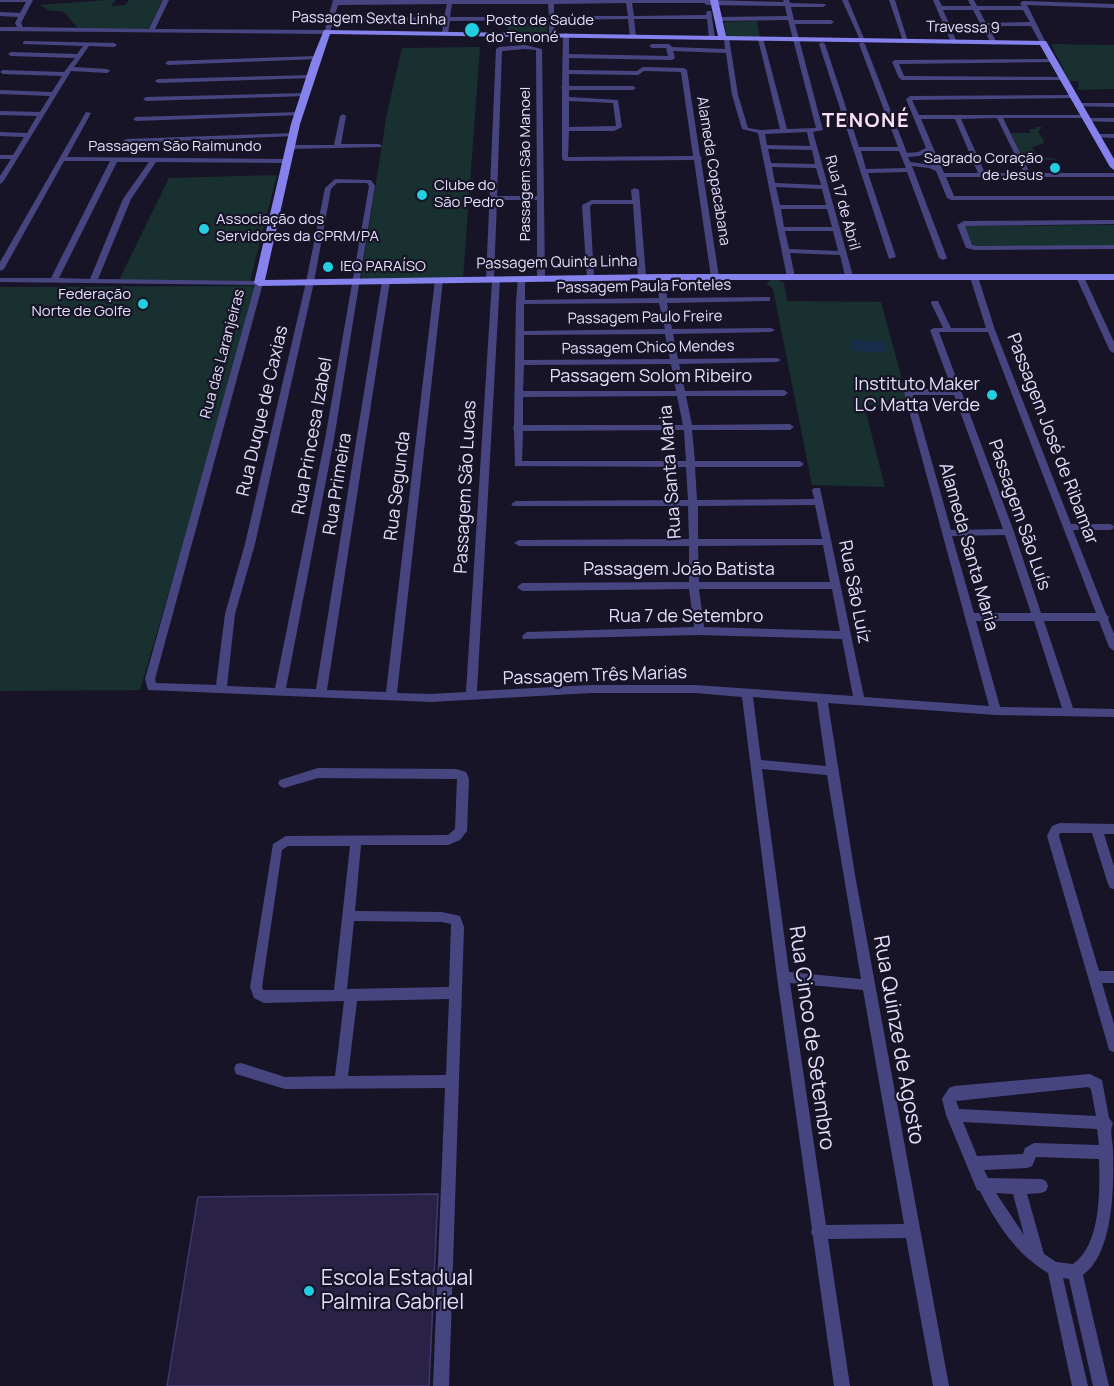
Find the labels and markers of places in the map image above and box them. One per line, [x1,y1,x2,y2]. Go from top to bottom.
place label: Posto de Saúde do Tenoné [486,12,594,47]
marker: Posto de Saúde do Tenoné [463,21,481,39]
place label: Sagrado Coração de Jesus [924,150,1043,185]
marker: Sagrado Coração de Jesus [1048,161,1062,175]
place label: Clube do São Pedro [434,177,504,212]
marker: Clube do São Pedro [415,188,429,202]
place label: Associação dos Servidores da CPRM/PA [216,211,379,246]
marker: Associação dos Servidores da CPRM/PA [197,222,211,236]
place label: IEQ PARAÍSO [340,258,426,276]
marker: IEQ PARAÍSO [321,260,335,274]
place label: Federação Norte de Golfe [32,286,131,321]
marker: Federação Norte de Golfe [136,297,150,311]
place label: Instituto Maker LC Matta Verde [854,374,980,416]
marker: Instituto Maker LC Matta Verde [985,388,999,402]
place label: Escola Estadual Palmira Gabriel [321,1266,473,1316]
marker: Escola Estadual Palmira Gabriel [302,1284,316,1298]

